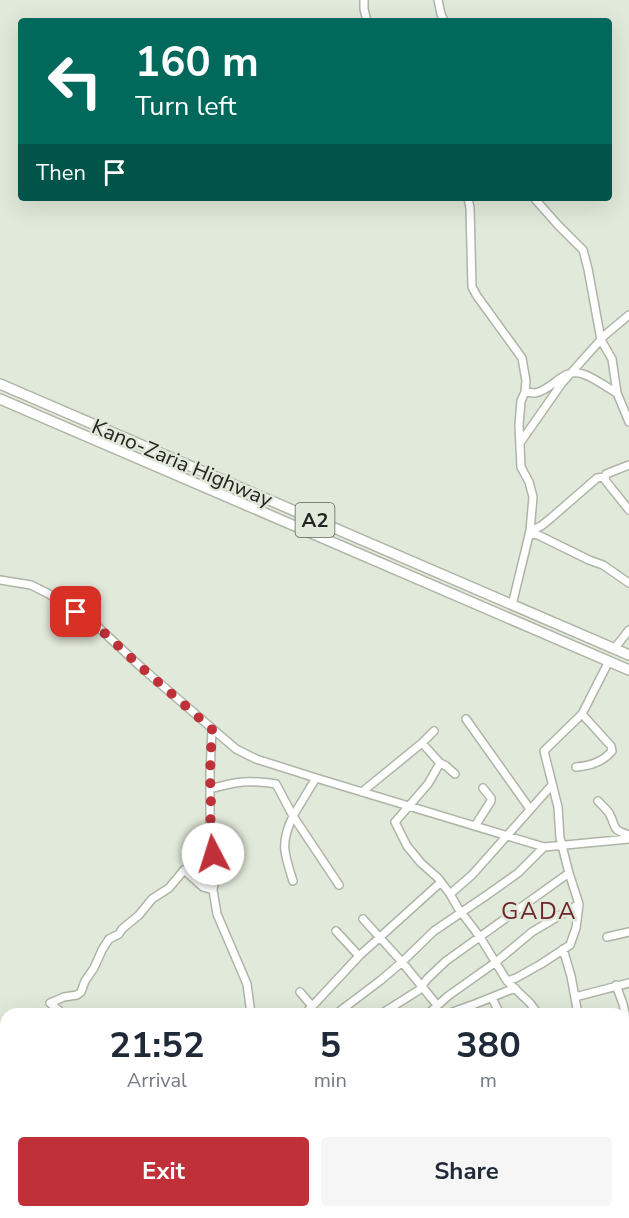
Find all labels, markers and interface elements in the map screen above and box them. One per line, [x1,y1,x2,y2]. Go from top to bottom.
text: 160 m [135,34,259,91]
icon: left [36,42,114,120]
text: Turn left [135,88,236,125]
icon: arrive [98,156,131,189]
text: Then [36,158,86,188]
street label: Kano-Zaria Highway [87,412,277,514]
road number: A2 [296,503,334,537]
pin [50,586,101,637]
icon: arrive [59,595,92,628]
position arrow [181,822,245,886]
district label: GADA [501,895,577,927]
text: 21:52 [109,1021,205,1070]
text: 5 [319,1021,341,1070]
text: 380 [456,1021,521,1070]
text: Arrival [127,1067,187,1094]
text: min [314,1067,347,1094]
text: m [480,1067,497,1094]
button: Exit [18,1137,309,1206]
button: Share [321,1137,612,1206]

